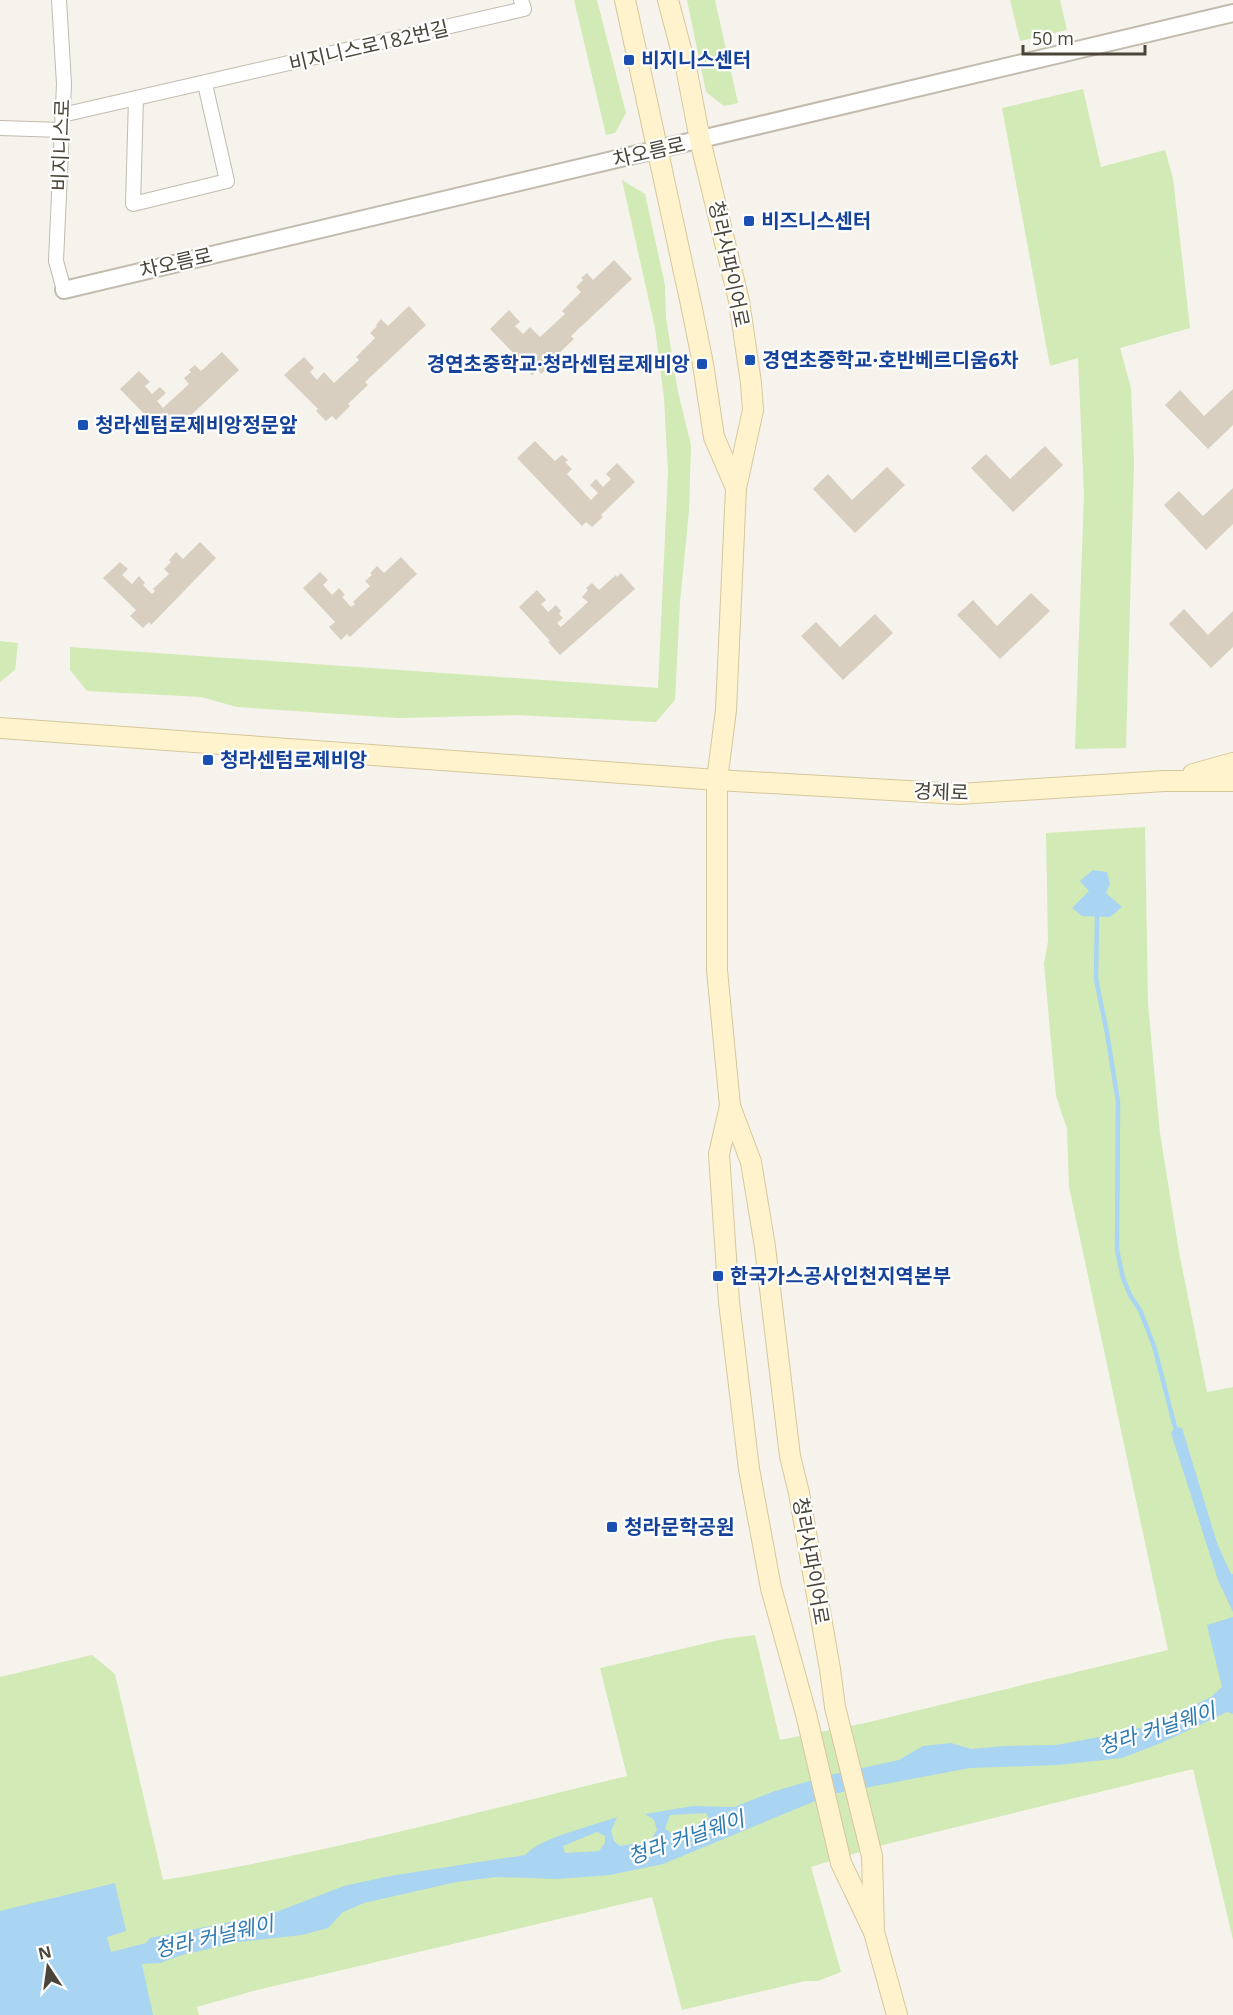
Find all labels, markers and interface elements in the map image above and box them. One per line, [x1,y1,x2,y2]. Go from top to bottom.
street label: 비지니스로182번길 [286,14,451,77]
scale bar [1023,18,1144,56]
text: 50 m [1032,26,1074,50]
place label: 비지니스센터 [641,46,751,73]
marker: 비지니스센터 [622,53,636,67]
street label: 비지니스로 [45,99,76,191]
street label: 차오름로 [610,130,688,173]
street label: 청라사파이어로 [703,198,756,330]
place label: 비즈니스센터 [761,207,871,234]
marker: 비즈니스센터 [742,214,756,228]
street label: 차오름로 [137,241,215,284]
place label: 경연초중학교·호반베르디움6차 [762,346,1019,373]
place label: 경연초중학교·청라센텀로제비앙 [427,350,690,377]
marker: 경연초중학교·호반베르디움6차 [743,353,757,367]
marker: 경연초중학교·청라센텀로제비앙 [695,357,709,371]
place label: 청라센텀로제비앙정문앞 [95,411,298,438]
marker: 청라센텀로제비앙정문앞 [76,418,90,432]
place label: 청라센텀로제비앙 [220,746,367,773]
marker: 청라센텀로제비앙 [201,753,215,767]
street label: 경제로 [913,777,969,806]
place label: 한국가스공사인천지역본부 [730,1262,951,1289]
marker: 한국가스공사인천지역본부 [711,1269,725,1283]
street label: 청라사파이어로 [787,1495,836,1627]
place label: 청라문학공원 [624,1513,734,1540]
marker: 청라문학공원 [605,1520,619,1534]
water label: 청라 커널웨이 [1095,1695,1220,1760]
water label: 청라 커널웨이 [624,1804,749,1870]
water label: 청라 커널웨이 [151,1908,278,1963]
north arrow [18,1937,78,1997]
text: N [36,1940,53,1965]

